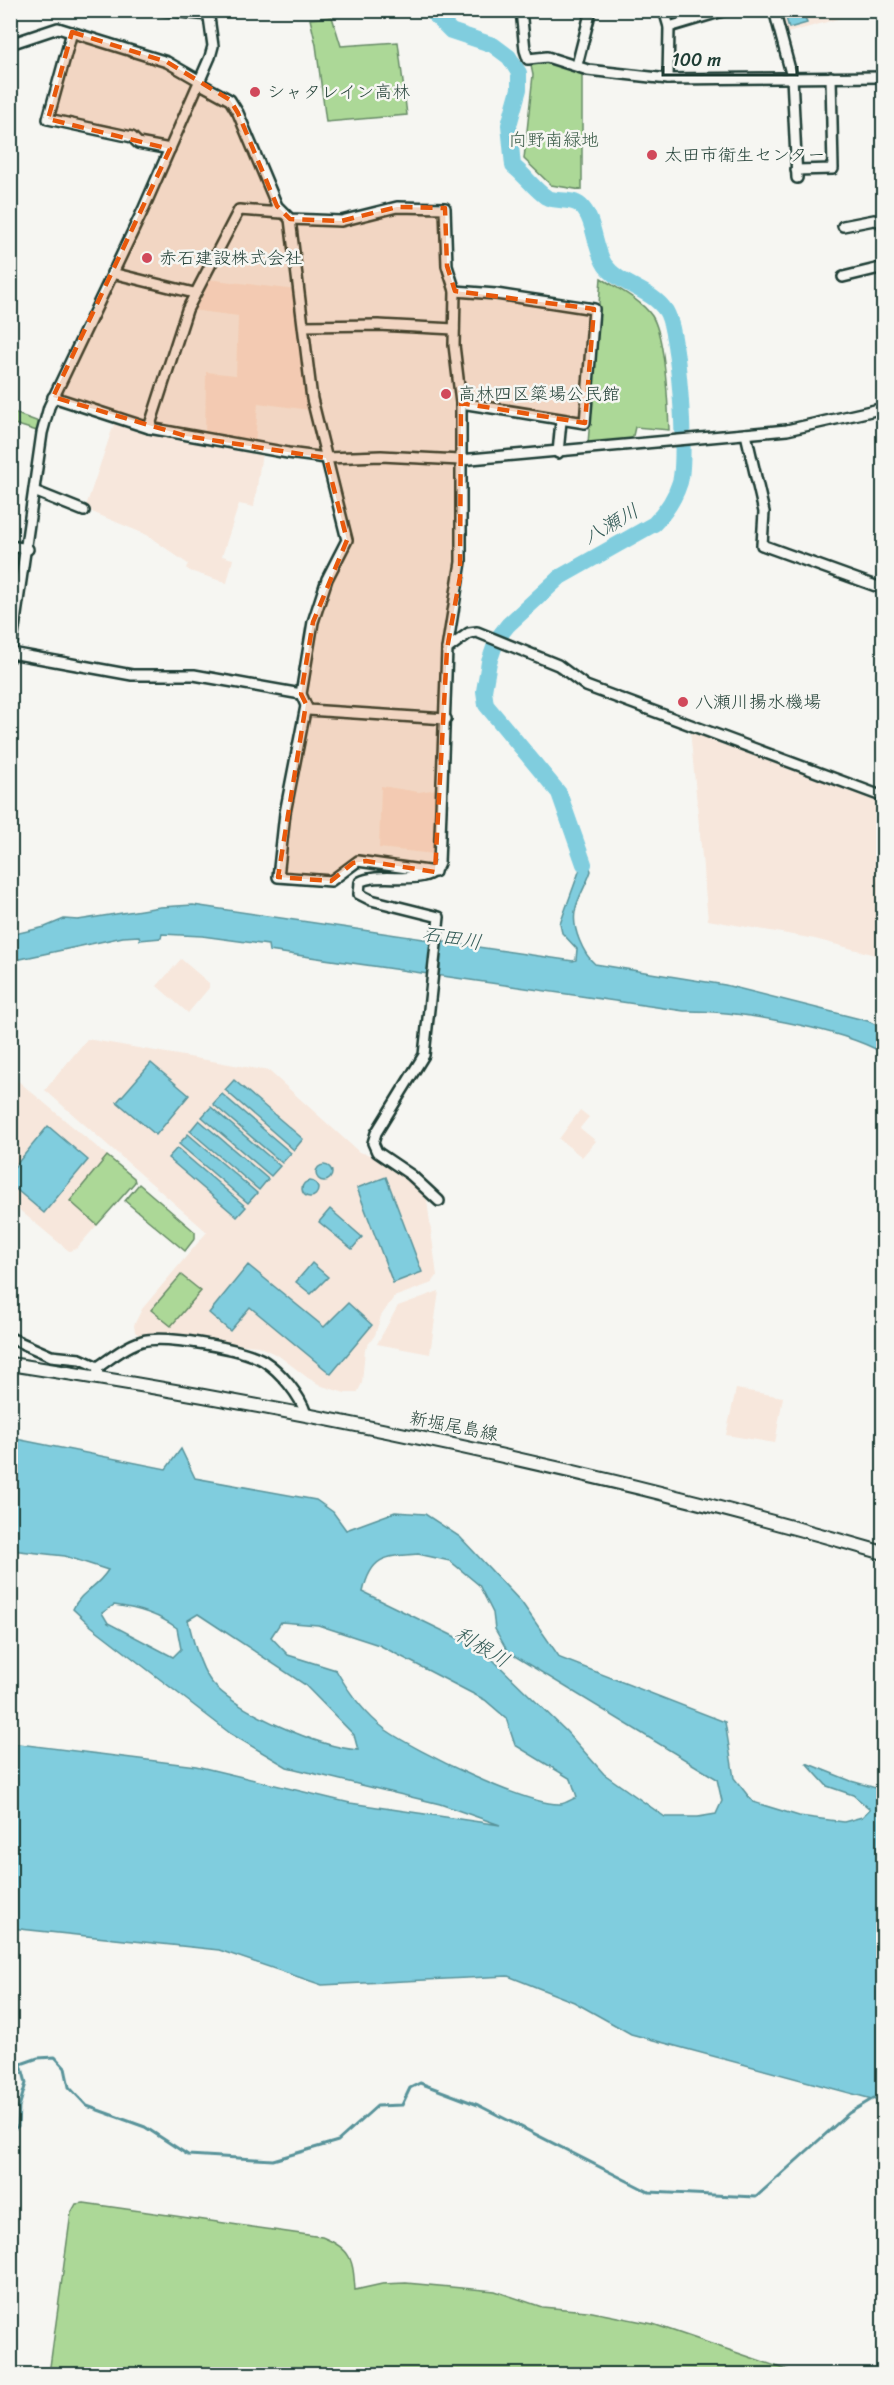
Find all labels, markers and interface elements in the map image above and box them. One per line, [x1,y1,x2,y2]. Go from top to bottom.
scale bar [663,39,796,77]
text: 100 m [672,44,721,76]
place label: シャタレイン高林 [267,76,410,108]
marker: シャタレイン高林 [248,85,262,99]
park label: 向野南緑地 [509,124,599,156]
place label: 太田市衛生センター [664,139,825,171]
marker: 太田市衛生センター [645,148,659,162]
place label: 赤石建設株式会社 [159,242,303,274]
marker: 赤石建設株式会社 [140,251,154,265]
place label: 高林四区簗場公民館 [458,378,620,410]
marker: 高林四区簗場公民館 [439,387,453,401]
water label: 八瀬川 [576,494,646,554]
place label: 八瀬川揚水機場 [695,686,821,718]
marker: 八瀬川揚水機場 [676,695,690,709]
water label: 石田川 [420,916,484,960]
street label: 新堀尾島線 [407,1402,501,1450]
water label: 利根川 [447,1617,517,1677]

